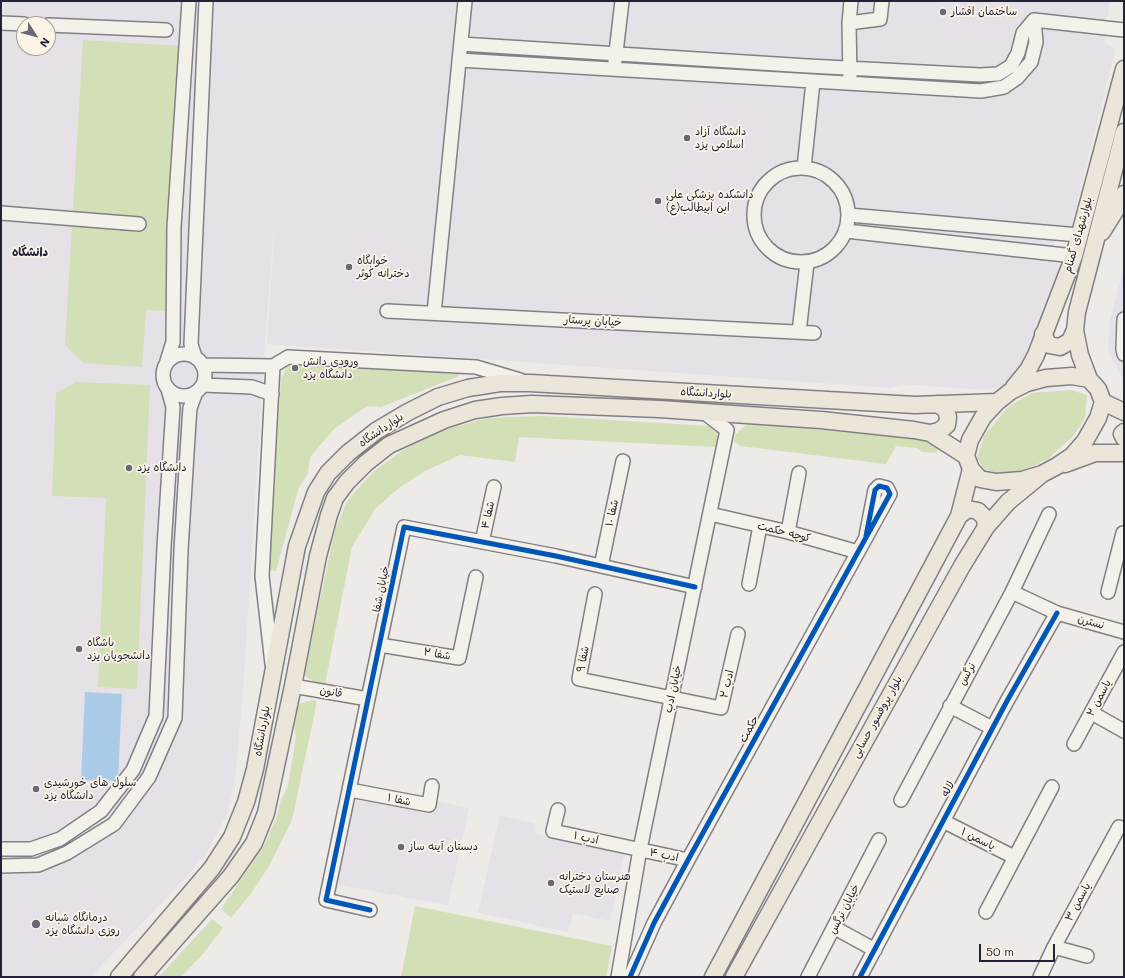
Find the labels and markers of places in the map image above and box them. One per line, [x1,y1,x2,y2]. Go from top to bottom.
place label: ساختمان افشار [951,5,1017,19]
marker: ساختمان افشار [938,7,948,17]
place label: دانشگاه آزاد اسلامی یزد [695,125,746,151]
marker: دانشگاه آزاد اسلامی یزد [682,133,692,143]
place label: دانشکده پزشکی علی ابن ابیطالب(ع) [666,188,754,214]
marker: دانشکده پزشکی علی ابن ابیطالب(ع) [653,196,663,206]
place label: خوابگاه دخترانه کوثر [357,254,410,280]
marker: خوابگاه دخترانه کوثر [344,262,354,272]
place label: ورودی دانش دانشگاه یزد [303,355,359,381]
marker: ورودی دانش دانشگاه یزد [290,363,300,373]
place label: دانشگاه یزد [137,461,187,475]
marker: دانشگاه یزد [124,463,134,473]
place label: باشگاه دانشجویان یزد [87,636,150,662]
marker: باشگاه دانشجویان یزد [74,644,84,654]
place label: سلول های خورشیدی دانشگاه یزد [44,776,136,802]
marker: سلول های خورشیدی دانشگاه یزد [31,784,41,794]
place label: دبستان آینه ساز [409,840,478,854]
marker: دبستان آینه ساز [396,842,406,852]
place label: هنرستان دخترانه صنایع لاستیک [559,870,631,896]
marker: هنرستان دخترانه صنایع لاستیک [546,878,556,888]
place label: درمانگاه شبانه روزی دانشگاه یزد [45,911,120,937]
marker: درمانگاه شبانه روزی دانشگاه یزد [30,918,42,930]

